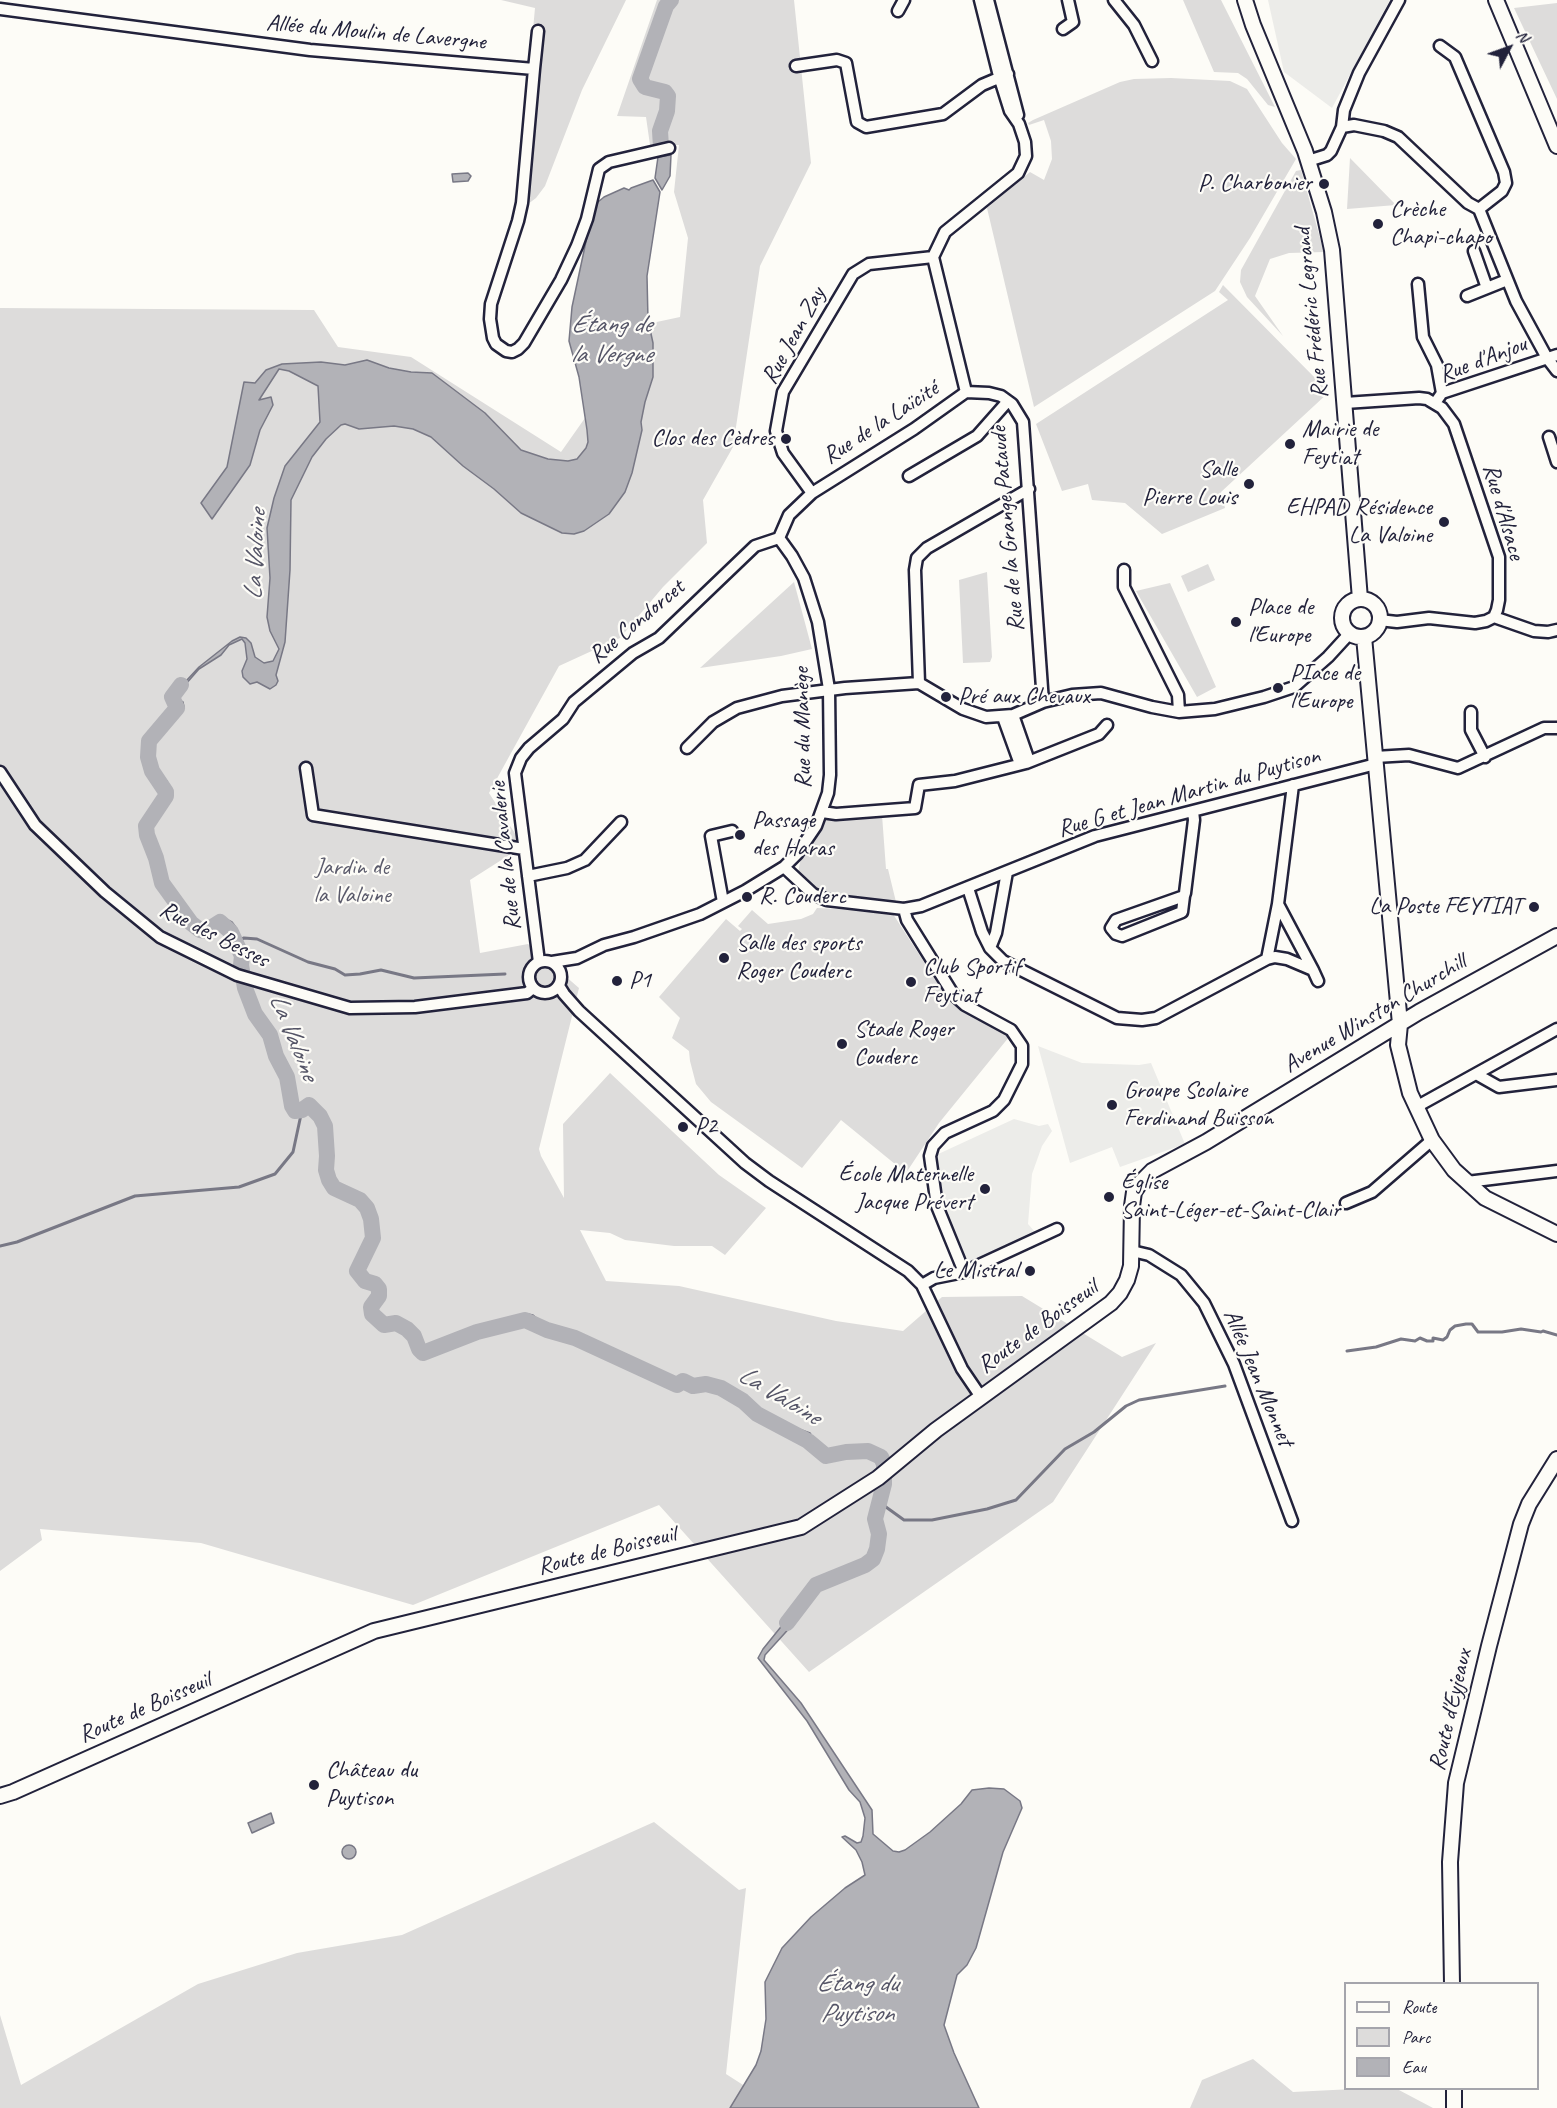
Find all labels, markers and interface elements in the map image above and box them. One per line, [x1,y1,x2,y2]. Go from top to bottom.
street label: Allée du Moulin de Lavergne [265,9,487,57]
north arrow [1479,18,1539,78]
text: N [1512,26,1533,46]
place label: P. Charbonier [1198,170,1312,198]
marker: P. Charbonier [1317,177,1331,191]
place label: Crèche Chapi-chapo [1390,196,1492,252]
marker: Crèche Chapi-chapo [1371,217,1385,231]
street label: Rue Frédéric Legrand [1289,226,1335,400]
street label: Rue Jean Zay [756,283,832,389]
water label: Étang de la Vergne [570,309,652,370]
street label: Rue d'Anjou [1435,330,1531,390]
street label: Rue de la Laïcité [818,375,944,471]
place label: Mairie de Feytiat [1302,416,1378,472]
place label: Clos des Cèdres [652,425,774,453]
street label: Rue de la Grange Pataude [985,425,1031,633]
marker: Clos des Cèdres [779,432,793,446]
marker: Mairie de Feytiat [1283,437,1297,451]
place label: Salle Pierre Louis [1142,456,1237,512]
street label: Rue d'Alsace [1476,461,1530,563]
marker: Salle Pierre Louis [1242,477,1256,491]
place label: EHPAD Résidence La Valoine [1286,494,1432,550]
water label: La Valoine [238,509,274,601]
marker: EHPAD Résidence La Valoine [1437,515,1451,529]
street label: Rue Condorcet [583,574,691,670]
place label: Place de l'Europe [1248,594,1313,650]
marker: Place de l'Europe [1229,615,1243,629]
place label: PIace de l'Europe [1290,660,1360,716]
street label: Rue du Manège [788,667,818,789]
marker: PIace de l'Europe [1271,681,1285,695]
place label: Pré aux Chevaux [958,683,1090,711]
marker: Pré aux Chevaux [939,690,953,704]
street label: Rue G et Jean Martin du Puytison [1055,742,1323,844]
street label: Rue de la Cavalerie [484,780,528,932]
place label: Passage des Haras [752,807,834,863]
marker: Passage des Haras [733,828,747,842]
park label: Jardin de la Valoine [313,854,391,910]
place label: R. Couderc [759,883,846,911]
marker: R. Couderc [740,890,754,904]
place label: La Poste FEYTIAT [1369,893,1522,921]
street label: Rue des Besses [155,895,273,975]
marker: La Poste FEYTIAT [1527,900,1541,914]
place label: Salle des sports Roger Couderc [736,930,861,986]
street label: Avenue Winston Churchill [1278,948,1472,1080]
marker: Salle des sports Roger Couderc [717,951,731,965]
place label: Club Sportif Feytiat [923,954,1021,1010]
place label: P1 [629,967,651,995]
marker: P1 [610,974,624,988]
marker: Club Sportif Feytiat [904,975,918,989]
water label: La Valoine [262,989,324,1085]
place label: Stade Roger Couderc [854,1016,954,1072]
marker: Stade Roger Couderc [835,1037,849,1051]
place label: Groupe Scolaire Ferdinand Buisson [1124,1077,1273,1133]
marker: Groupe Scolaire Ferdinand Buisson [1105,1098,1119,1112]
place label: P2 [695,1113,717,1141]
marker: P2 [676,1120,690,1134]
place label: École Maternelle Jacque Prévert [839,1161,973,1217]
place label: Église Saint-Léger-et-Saint-Clair [1121,1169,1340,1225]
marker: École Maternelle Jacque Prévert [978,1182,992,1196]
marker: Église Saint-Léger-et-Saint-Clair [1102,1190,1116,1204]
place label: Le Mistral [934,1257,1018,1285]
marker: Le Mistral [1023,1264,1037,1278]
street label: Route de Boisseuil [972,1274,1104,1380]
street label: Allée Jean Monnet [1216,1305,1300,1451]
water label: La Valoine [732,1359,826,1433]
street label: Route de Boisseuil [535,1520,679,1582]
street label: Route d'Eyjeaux [1423,1646,1479,1774]
street label: Route de Boisseuil [74,1666,216,1750]
place label: Château du Puytison [326,1757,417,1813]
marker: Château du Puytison [307,1778,321,1792]
water label: Étang du Puytison [816,1968,898,2030]
legend [1344,1982,1539,2090]
text: Route [1402,1996,1436,2018]
text: Parc [1402,2026,1430,2048]
text: Eau [1402,2056,1426,2078]

